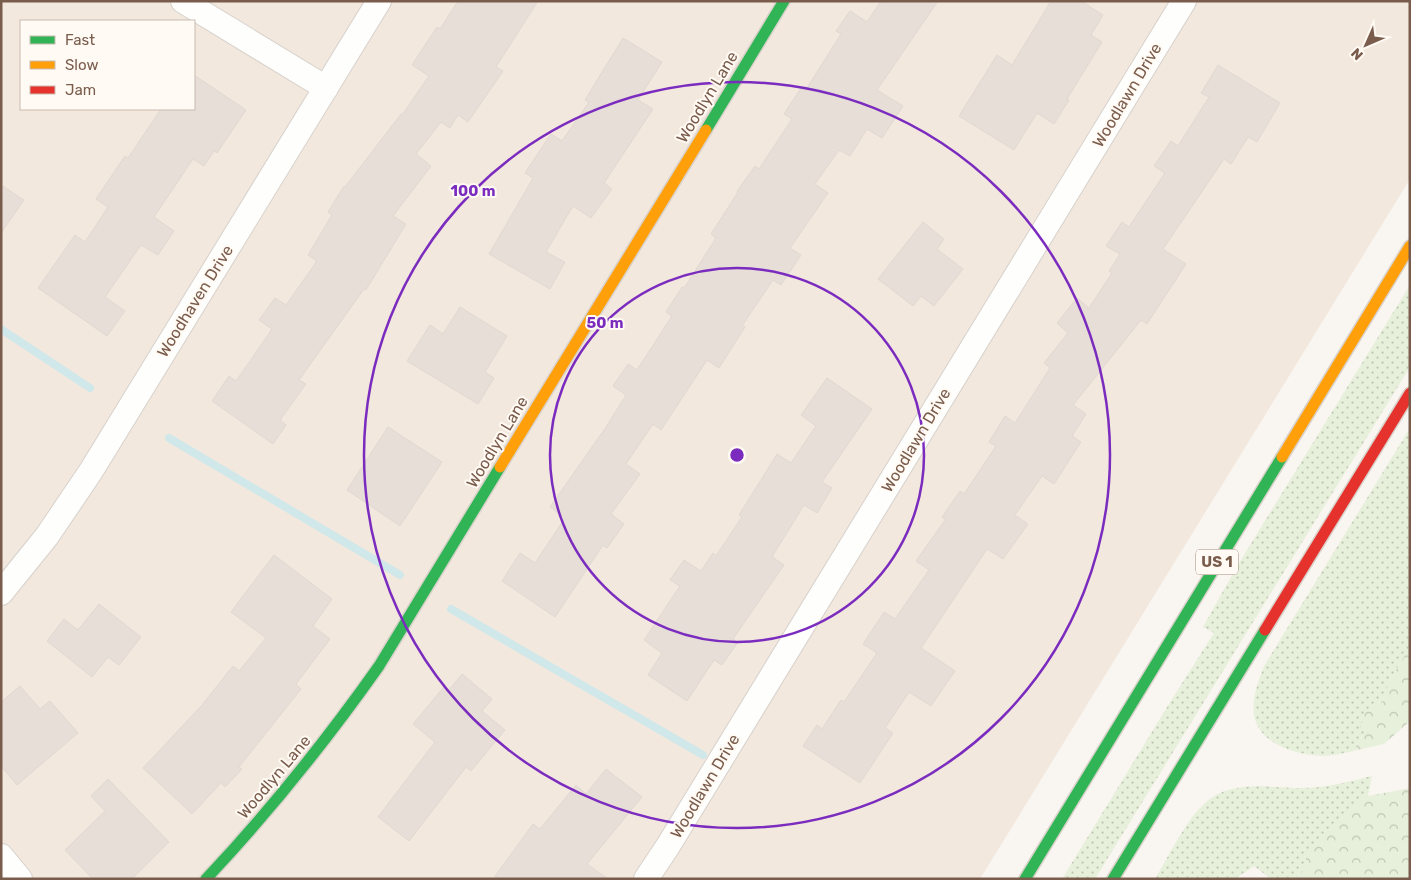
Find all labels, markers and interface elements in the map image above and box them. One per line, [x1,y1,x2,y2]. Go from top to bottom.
legend [20,20,195,110]
north arrow [1341,20,1391,70]
text: Fast [65,31,95,49]
street label: Woodlawn Drive [1088,40,1166,150]
text: N [1348,44,1367,63]
street label: Woodlyn Lane [672,48,742,146]
text: Slow [65,56,98,74]
text: Jam [65,81,96,99]
text: 100 m [451,182,495,200]
street label: Woodhaven Drive [153,241,237,360]
text: 50 m [587,314,623,332]
street label: Woodlawn Drive [877,385,955,495]
street label: Woodlyn Lane [462,393,532,491]
centre of rings [728,446,746,464]
road number: US 1 [1196,550,1238,574]
street label: Woodlyn Lane [234,731,314,823]
street label: Woodlawn Drive [666,731,744,841]

